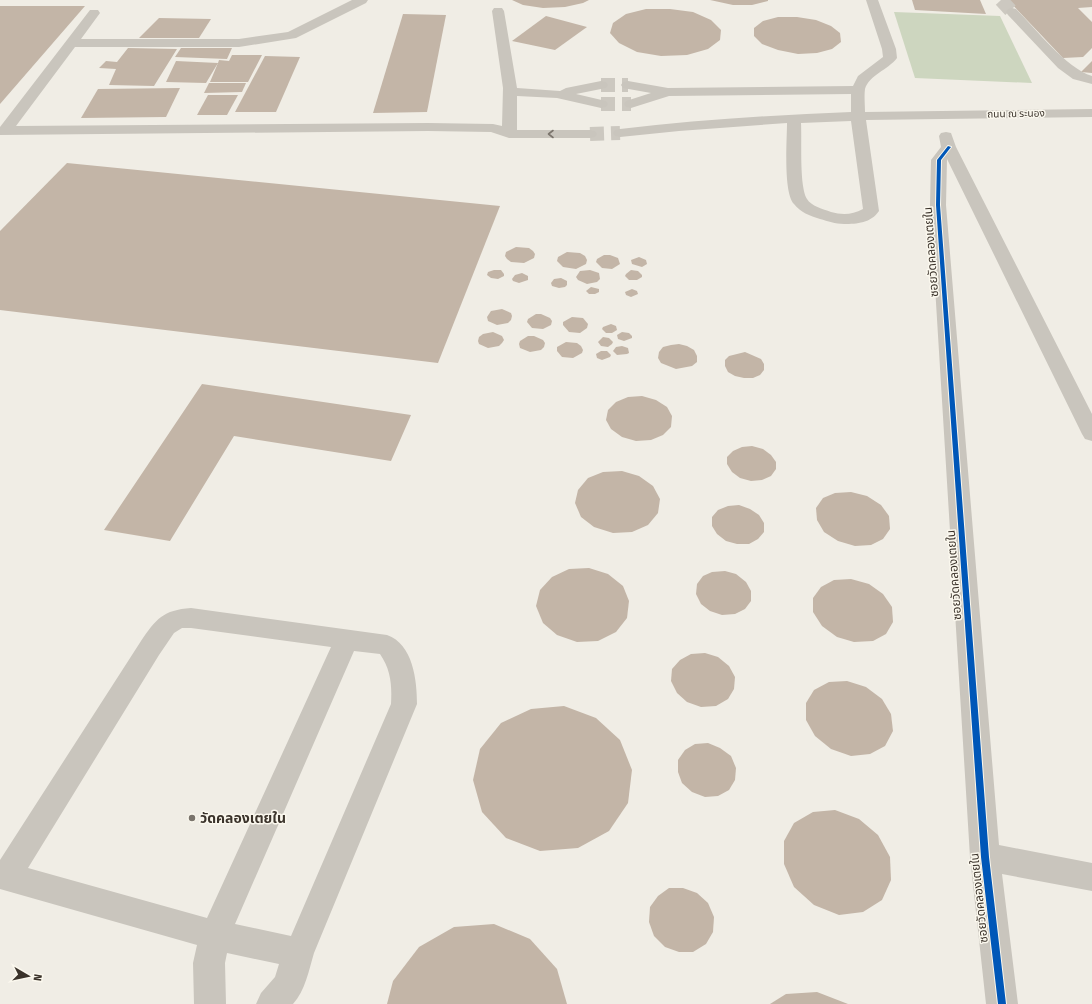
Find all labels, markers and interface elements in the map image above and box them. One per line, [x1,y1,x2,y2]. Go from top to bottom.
street label: ถนน ณ ระนอง [987,107,1045,121]
one-way arrow [548,130,554,138]
street label: ซอยวัดคลองเตยใน [921,206,941,298]
street label: ซอยวัดคลองเตยใน [944,529,964,621]
place label: วัดคลองเตยใน [200,810,286,827]
marker: วัดคลองเตยใน [187,813,197,823]
street label: ซอยวัดคลองเตยใน [967,852,991,944]
north arrow [8,956,48,996]
text: N [30,973,44,982]

